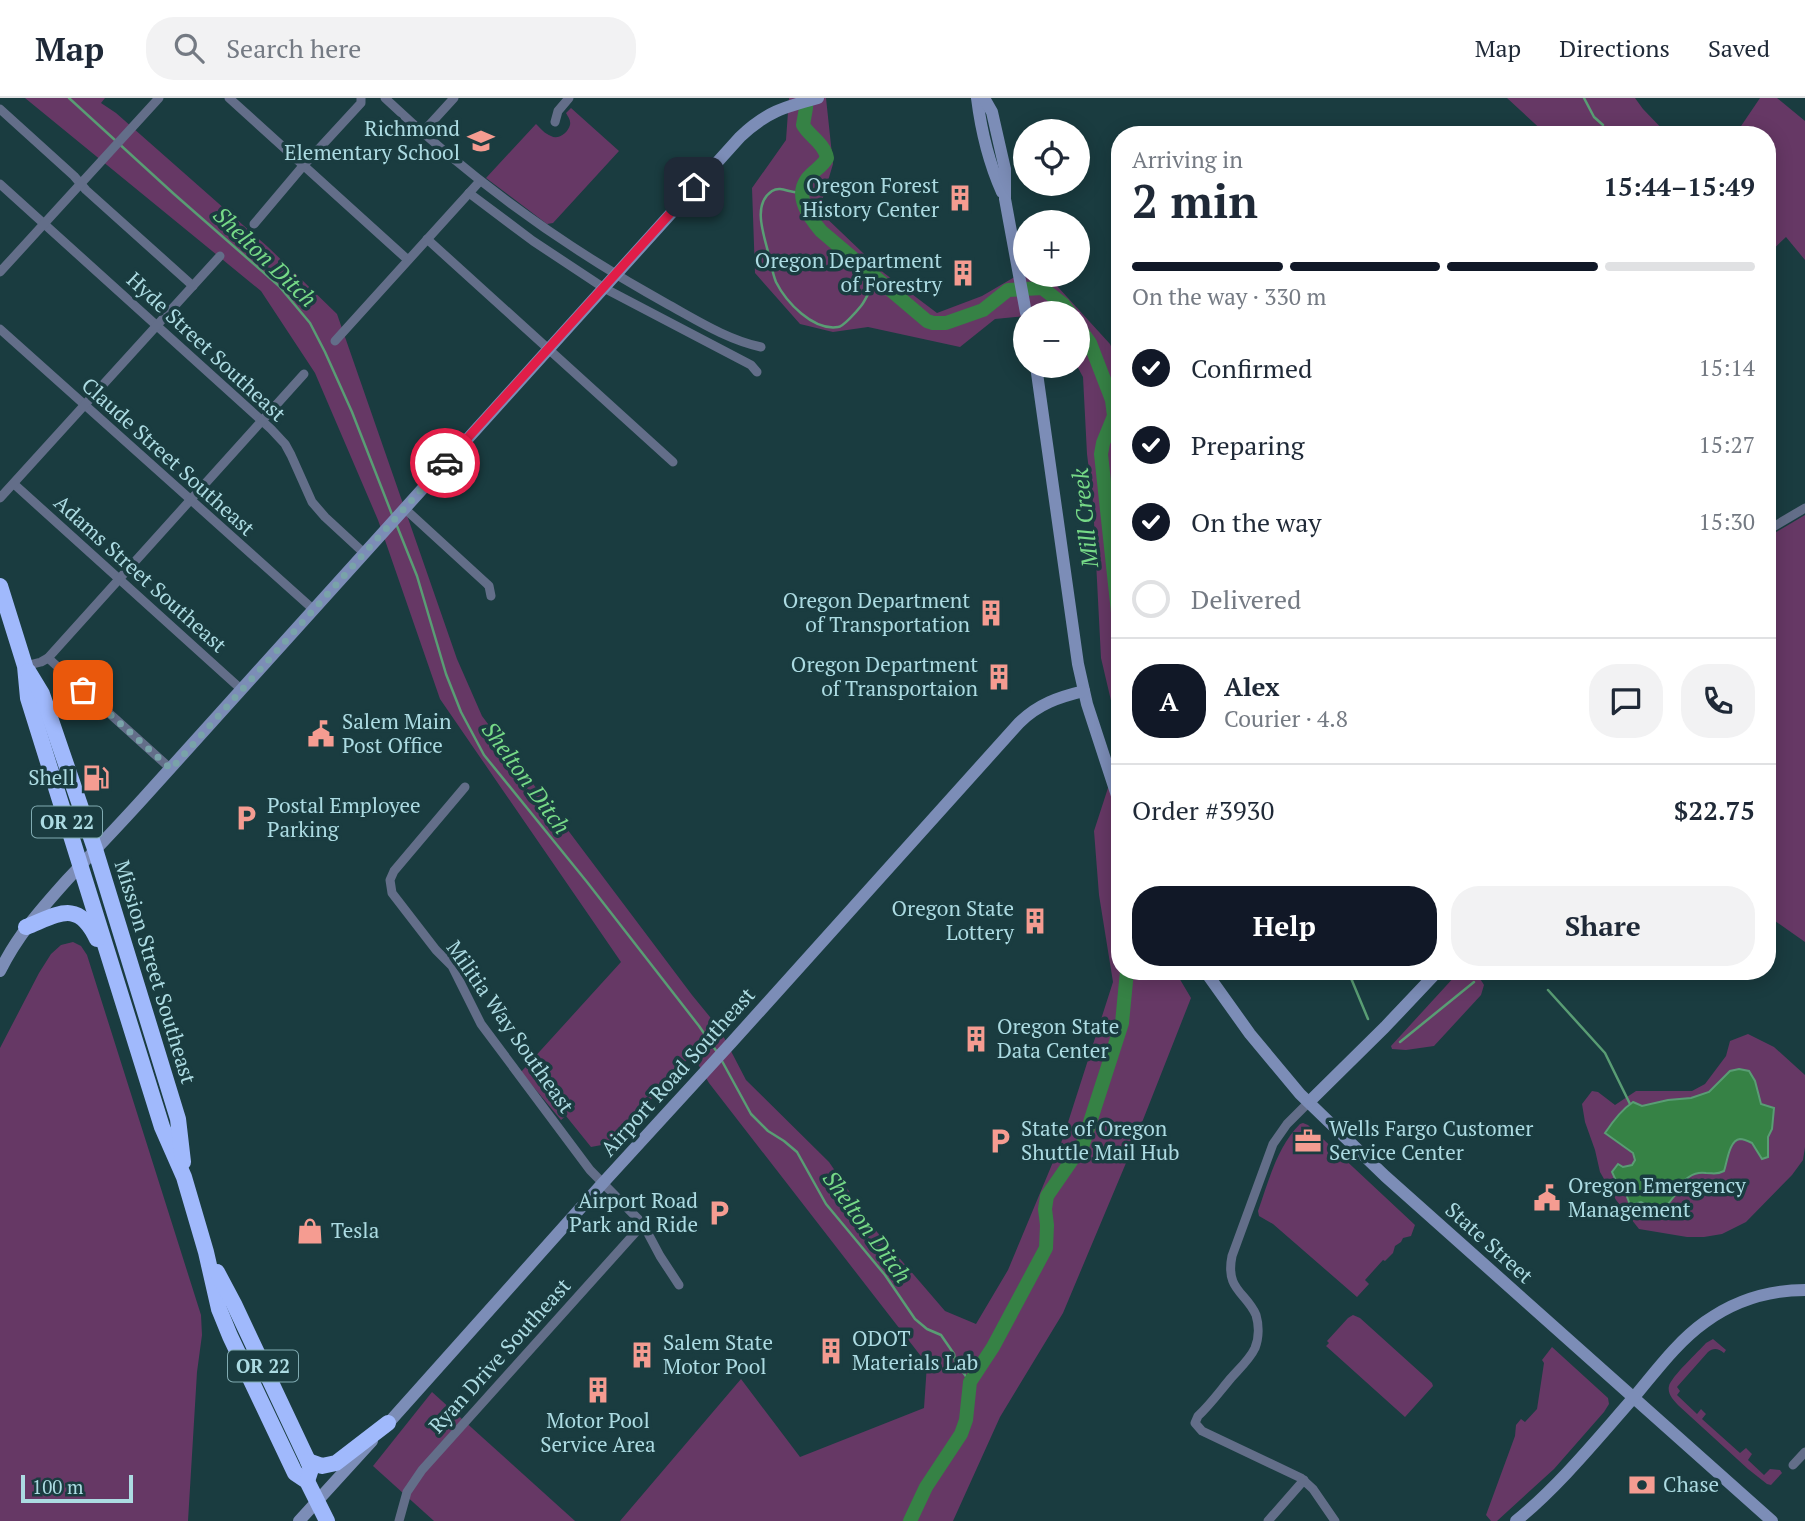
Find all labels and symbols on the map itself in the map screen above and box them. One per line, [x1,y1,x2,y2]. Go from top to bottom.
place label: Richmond Elementary School [284,114,460,166]
school or university icon: Richmond Elementary School [466,126,496,156]
pin [664,157,724,217]
place label: Oregon Forest History Center [802,171,939,223]
building icon: Oregon Forest History Center [945,183,975,213]
water label: Shelton Ditch [207,200,324,314]
place label: Oregon Department of Forestry [755,246,942,298]
building icon: Oregon Department of Forestry [948,258,978,288]
street label: Hyde Street Southeast [121,265,292,427]
street label: Claude Street Southeast [76,371,261,542]
courier [410,428,480,498]
water label: Mill Creek [1064,466,1105,570]
street label: Adams Street Southeast [48,488,233,658]
place label: Oregon Department of Transportation [783,586,971,638]
building icon: Oregon Department of Transportation [976,598,1006,628]
place label: Oregon Department of Transportaion [791,650,979,702]
pin [53,660,113,720]
building icon: Oregon Department of Transportaion [984,662,1014,692]
place label: Salem Main Post Office [342,707,452,759]
water label: Shelton Ditch [475,715,578,840]
public building icon: Salem Main Post Office [306,719,336,749]
place label: Shell [28,763,75,791]
fuel station icon: Shell [81,763,111,793]
place label: Postal Employee Parking [267,791,421,843]
parking icon: Postal Employee Parking [231,803,261,833]
road number: OR 22 [32,806,102,838]
street label: Mission Street Southeast [109,856,203,1087]
place label: Oregon State Lottery [892,894,1014,946]
building icon: Oregon State Lottery [1020,906,1050,936]
street label: Militia Way Southeast [441,935,581,1118]
street label: Airport Road Southeast [594,981,761,1162]
place label: Oregon State Data Center [997,1012,1119,1064]
building icon: Oregon State Data Center [961,1024,991,1054]
place label: State of Oregon Shuttle Mail Hub [1021,1114,1180,1166]
place label: Wells Fargo Customer Service Center [1329,1114,1533,1166]
parking icon: State of Oregon Shuttle Mail Hub [985,1126,1015,1156]
office icon: Wells Fargo Customer Service Center [1293,1126,1323,1156]
water label: Shelton Ditch [816,1164,919,1289]
place label: Oregon Emergency Management [1568,1171,1746,1223]
public building icon: Oregon Emergency Management [1532,1183,1562,1213]
place label: Airport Road Park and Ride [569,1186,698,1238]
street label: State Street [1440,1195,1540,1289]
parking icon: Airport Road Park and Ride [704,1198,734,1228]
shop icon: Tesla [295,1216,325,1246]
place label: Tesla [331,1216,380,1244]
street label: Ryan Drive Southeast [422,1272,577,1439]
place label: ODOT Materials Lab [852,1324,978,1376]
place label: Salem State Motor Pool [663,1328,773,1380]
building icon: ODOT Materials Lab [816,1336,846,1366]
building icon: Salem State Motor Pool [627,1340,657,1370]
road number: OR 22 [228,1350,298,1382]
building icon: Motor Pool Service Area [583,1375,613,1405]
place label: Motor Pool Service Area [540,1406,656,1458]
bank icon: Chase [1627,1470,1657,1500]
place label: Chase [1663,1470,1719,1498]
scale bar [21,1472,133,1504]

